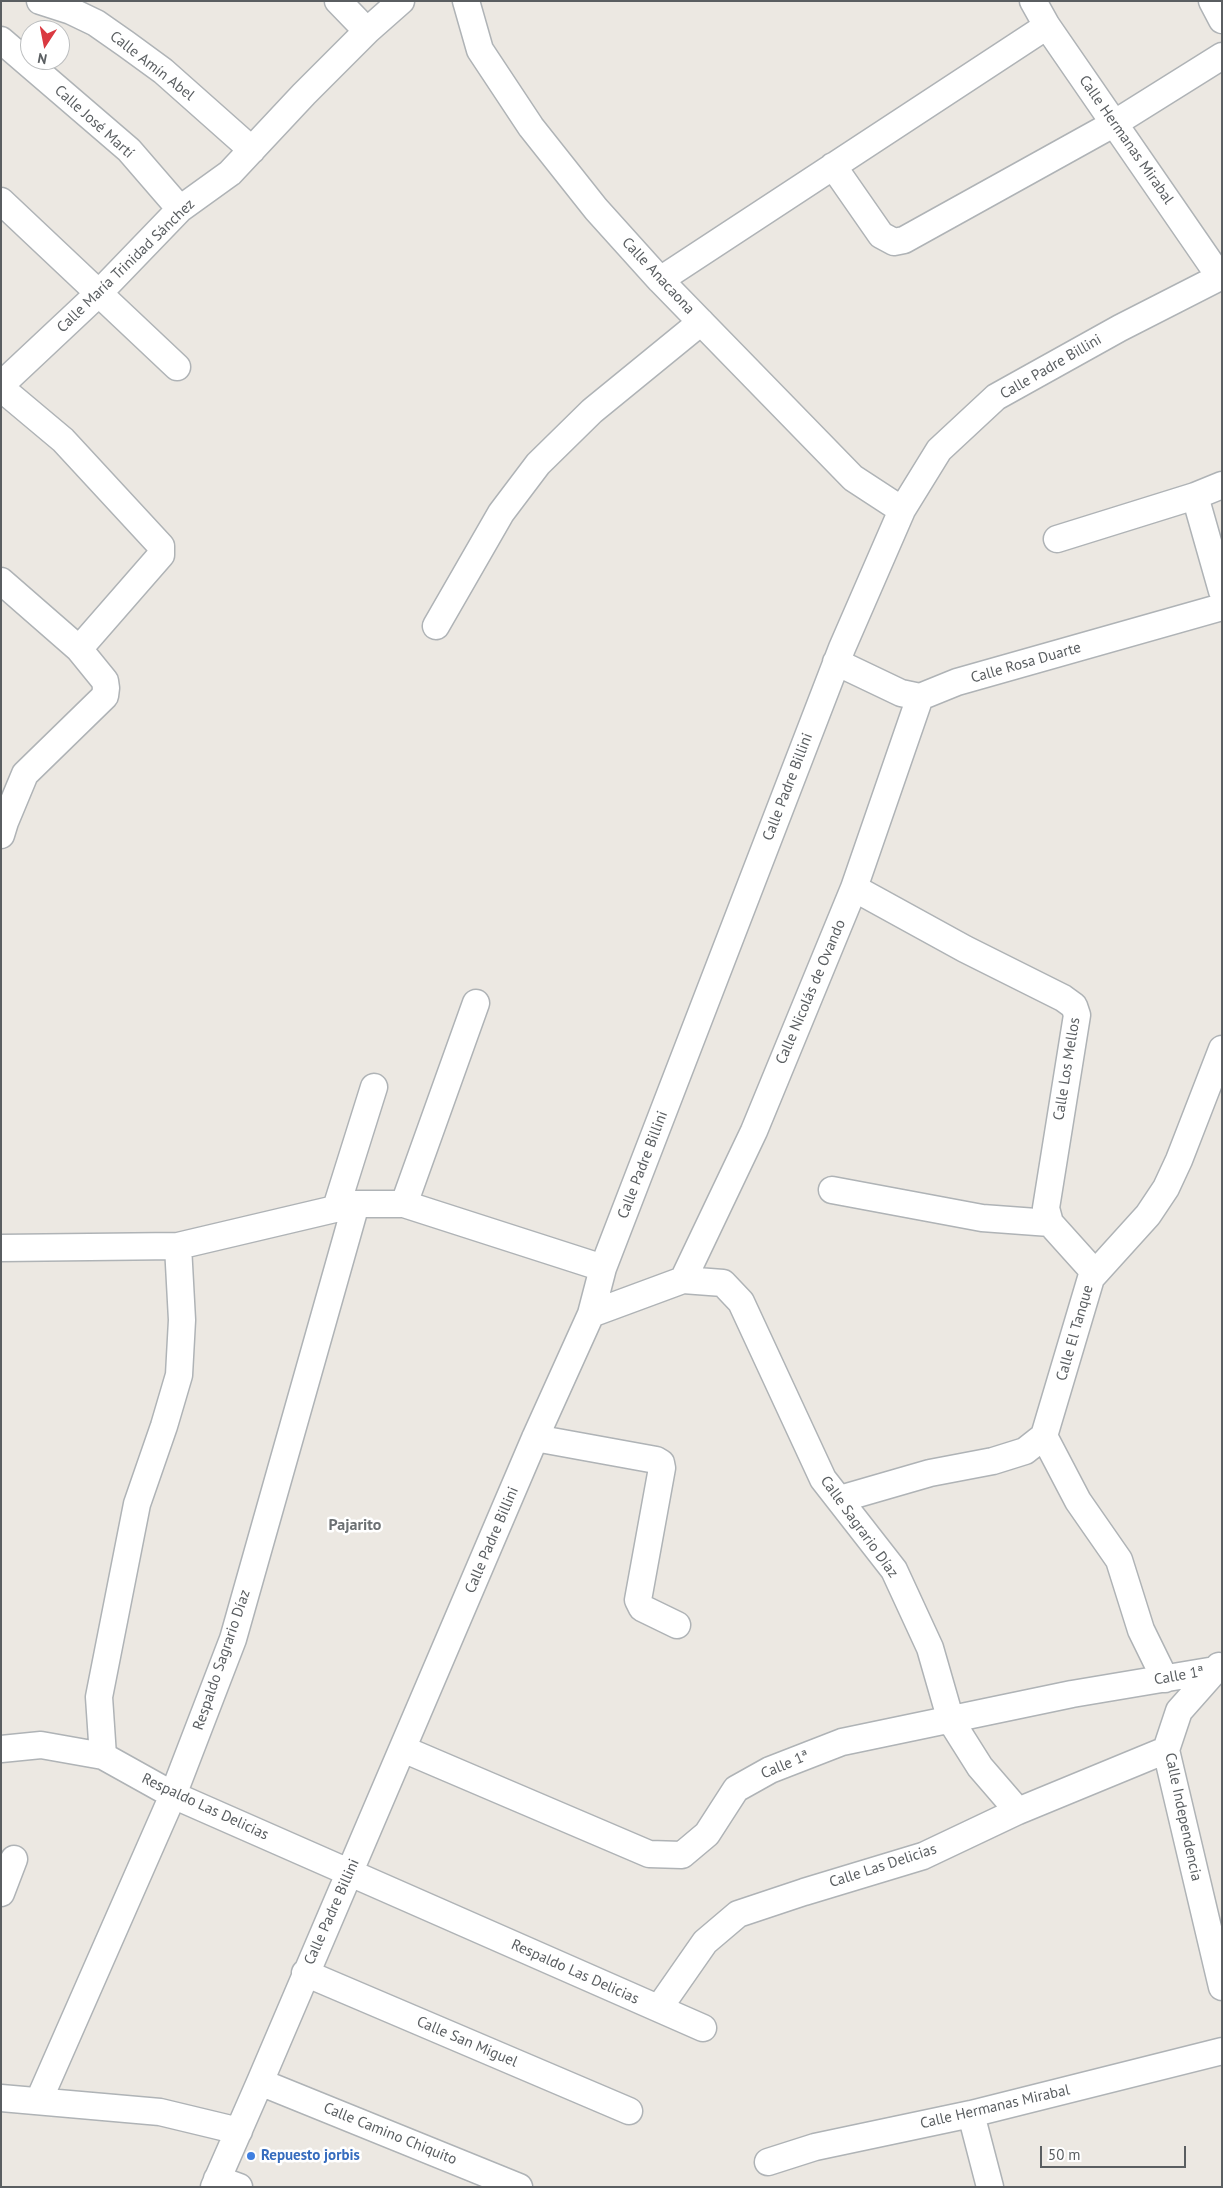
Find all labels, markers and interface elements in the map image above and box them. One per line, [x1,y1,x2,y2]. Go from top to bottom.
north arrow [20,20,70,70]
street label: Calle Amín Abel [106,27,198,105]
text: N [36,49,49,68]
street label: Calle Hermanas Mirabal [1075,72,1177,208]
street label: Calle José Martí [51,82,137,162]
street label: Calle María Trinidad Sánchez [53,195,199,337]
street label: Calle Anacaona [618,234,698,318]
street label: Calle Padre Billini [997,331,1105,403]
street label: Calle Rosa Duarte [969,639,1083,687]
street label: Calle Padre Billini [759,731,817,843]
street label: Calle Nicolás de Ovando [772,917,850,1067]
street label: Calle Los Mellos [1050,1016,1084,1122]
street label: Calle Padre Billini [614,1109,672,1221]
street label: Calle El Tanque [1053,1283,1097,1383]
street label: Calle Sagrario Díaz [816,1473,902,1581]
street label: Calle Padre Billini [461,1484,523,1596]
district label: Pajarito [329,1515,381,1535]
street label: Respaldo Sagrario Díaz [190,1587,254,1733]
street label: Calle 1ª [1153,1663,1205,1689]
street label: Calle 1ª [758,1747,812,1783]
street label: Calle Independencia [1161,1751,1205,1883]
street label: Respaldo Las Delicias [139,1770,271,1844]
street label: Calle Las Delicias [827,1840,939,1892]
street label: Calle Padre Billini [301,1856,363,1968]
street label: Respaldo Las Delicias [508,1936,642,2008]
street label: Calle San Miguel [414,2013,520,2071]
street label: Calle Hermanas Mirabal [919,2081,1071,2133]
street label: Calle Camino Chiquito [321,2099,459,2169]
scale bar [1043,2136,1189,2168]
text: 50 m [1048,2145,1081,2164]
place label: Repuesto jorbis [261,2147,360,2165]
marker: Repuesto jorbis [245,2150,257,2162]

